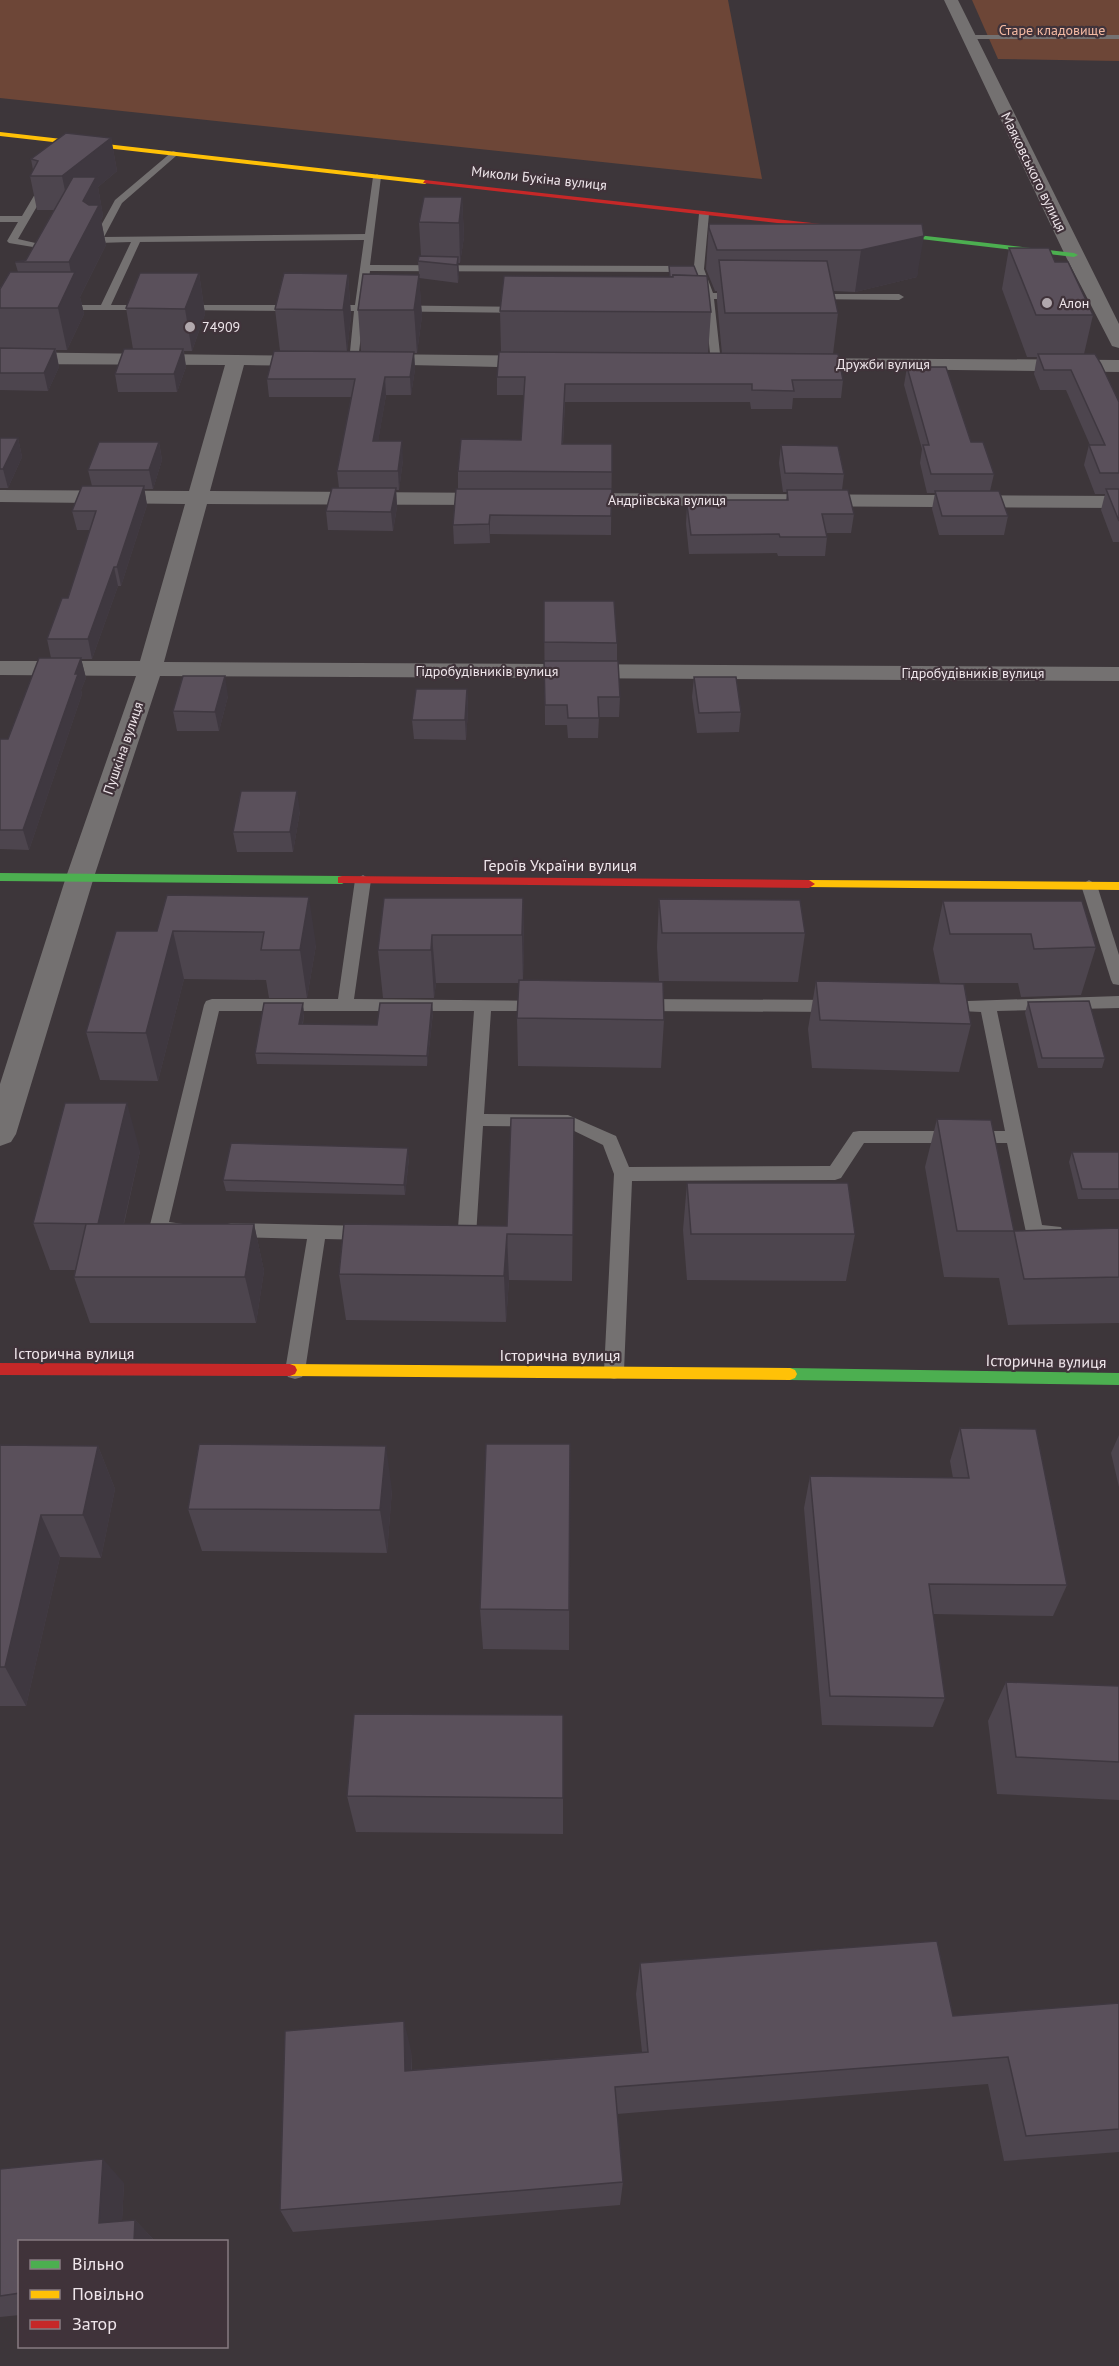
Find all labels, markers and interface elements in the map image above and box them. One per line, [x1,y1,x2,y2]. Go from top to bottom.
park label: Старе кладовище [999,21,1105,39]
street label: Маяковського вулиця [997,109,1071,235]
street label: Миколи Букіна вулиця [470,162,608,194]
place label: Алон [1059,294,1089,312]
marker: Алон [1040,296,1054,310]
place label: 74909 [202,318,240,336]
marker: 74909 [183,320,197,334]
street label: Дружби вулиця [836,355,930,373]
street label: Андріївська вулиця [608,491,726,509]
street label: Гідробудівників вулиця [416,662,558,680]
street label: Гідробудівників вулиця [902,664,1044,682]
street label: Пушкіна вулиця [99,699,147,797]
street label: Героїв України вулиця [483,855,637,875]
street label: Історична вулиця [14,1343,134,1363]
street label: Історична вулиця [500,1345,620,1365]
street label: Історична вулиця [985,1350,1107,1372]
legend [18,2240,228,2348]
text: Вільно [72,2252,124,2275]
text: Повільно [72,2282,144,2305]
text: Затор [72,2312,117,2335]

